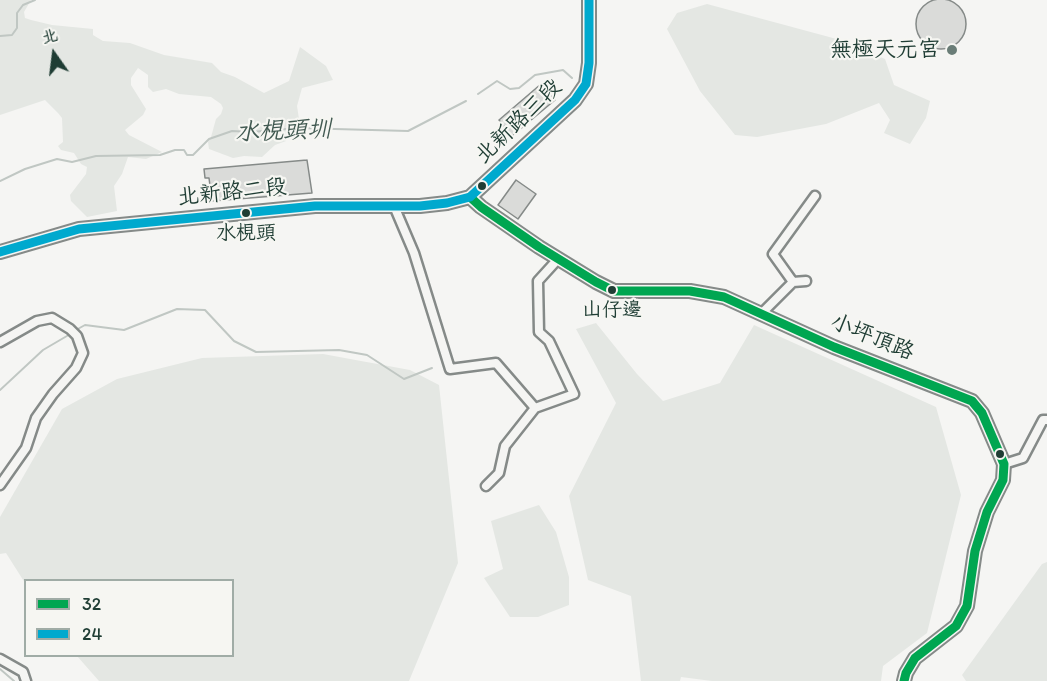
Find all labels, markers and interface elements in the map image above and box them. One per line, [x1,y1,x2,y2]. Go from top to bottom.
north arrow [24,24,84,84]
text: 北 [39,25,60,47]
place label: 無極天元宮 [830,37,940,63]
marker: 無極天元宮 [945,43,959,57]
street label: 北新路三段 [470,74,568,170]
water label: 水梘頭圳 [235,116,331,148]
street label: 北新路二段 [176,174,288,212]
unlabelled marker [476,180,488,192]
marker: 水梘頭 [240,207,252,219]
place label: 水梘頭 [216,222,276,246]
marker: 山仔邊 [606,284,618,296]
place label: 山仔邊 [582,299,642,323]
street label: 小坪頂路 [826,309,918,367]
unlabelled marker [994,448,1006,460]
legend [24,579,234,657]
text: 32 [82,593,101,615]
text: 24 [82,623,102,645]

